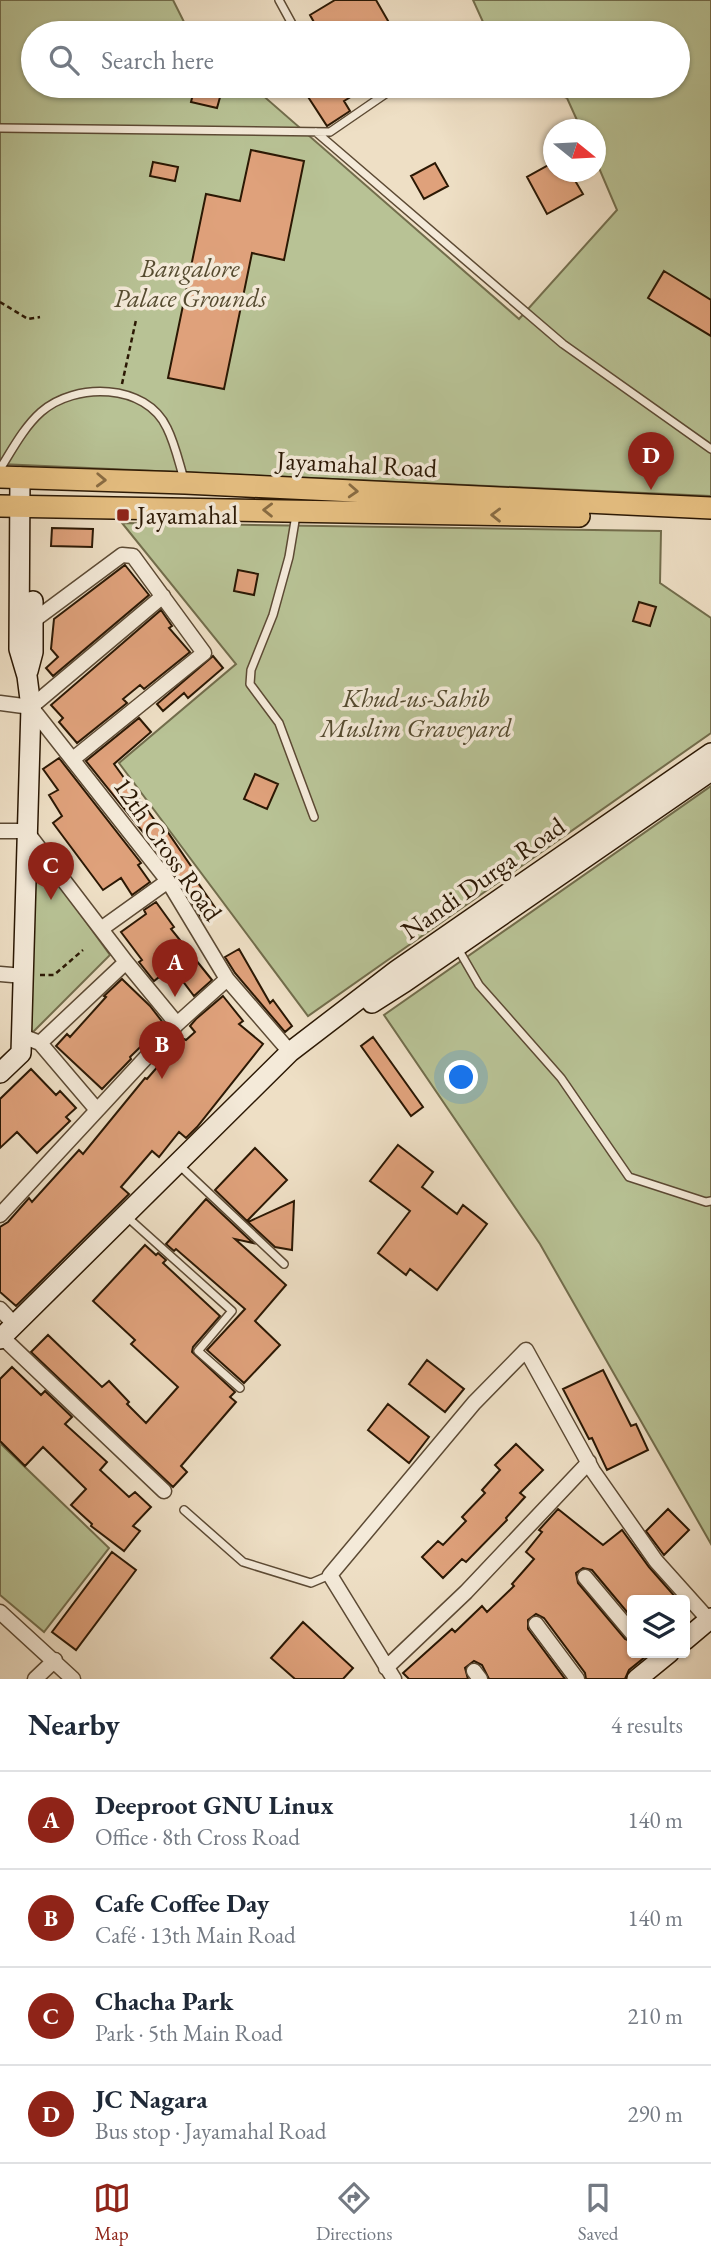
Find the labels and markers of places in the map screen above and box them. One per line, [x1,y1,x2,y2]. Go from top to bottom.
pin: D [628,432,674,490]
place label: Jayamahal [135,498,238,532]
marker: Jayamahal [115,507,131,523]
pin: C [28,842,74,900]
pin: A [152,939,198,997]
pin: B [139,1021,185,1079]

